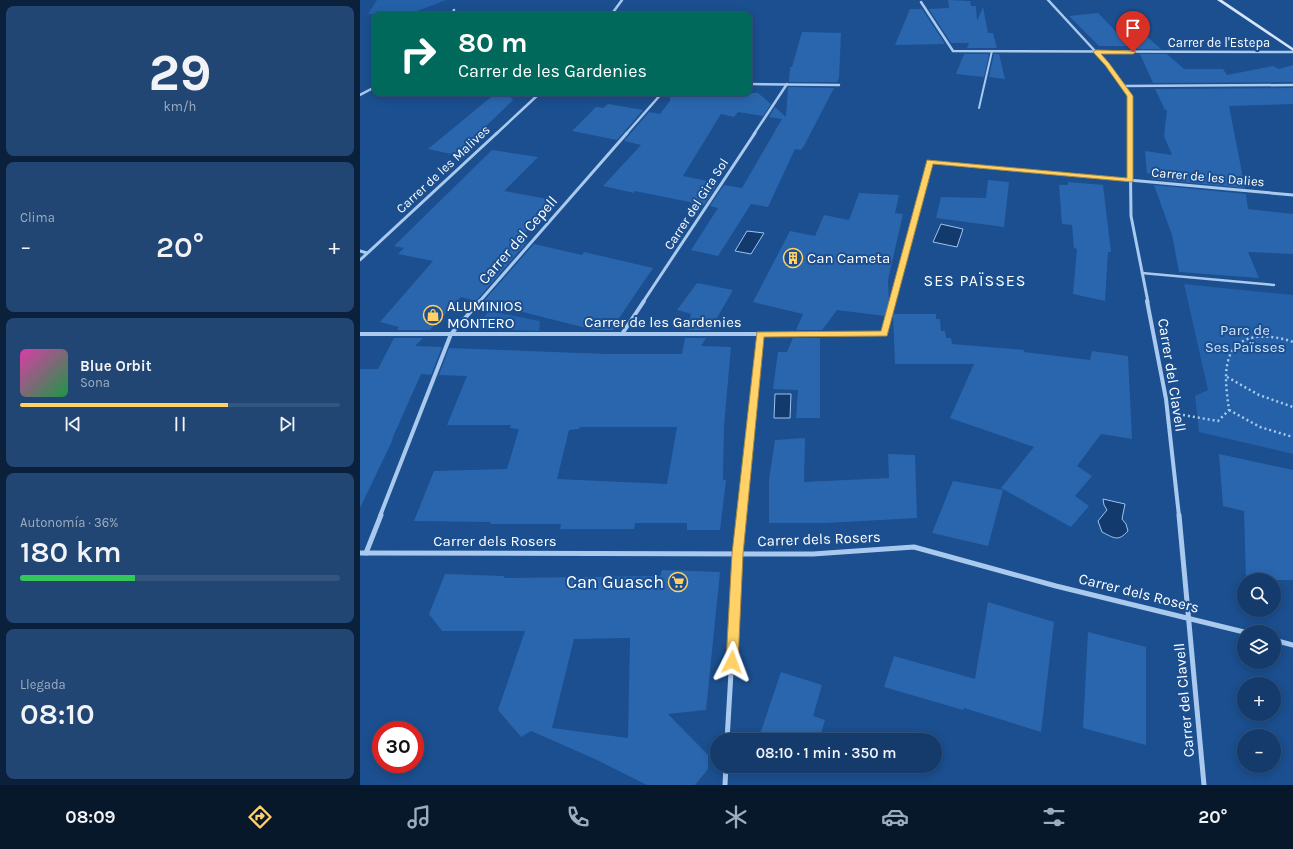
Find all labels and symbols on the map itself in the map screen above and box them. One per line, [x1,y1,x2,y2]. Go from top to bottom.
pin [1116,11,1150,52]
street label: Carrer de l'Estepa [1168,35,1270,50]
street label: Carrer de les Malives [393,122,493,216]
street label: Carrer del Gira Sol [661,156,731,252]
street label: Carrer de les Dalies [1151,165,1265,189]
street label: Carrer del Cepell [475,192,561,288]
building icon: Can Cameta [782,247,804,269]
place label: Can Cameta [807,249,890,267]
district label: SES PAÏSSES [923,271,1027,290]
place label: ALUMINIOS MONTERO [447,297,523,332]
shop icon: ALUMINIOS MONTERO [422,304,444,326]
street label: Carrer de les Gardenies [584,313,742,331]
street label: Carrer del Clavell [1154,317,1190,433]
park label: Parc de Ses Païsses [1205,321,1285,356]
street label: Carrer dels Rosers [757,528,881,550]
street label: Carrer dels Rosers [433,532,557,550]
street label: Carrer dels Rosers [1077,569,1201,617]
place label: Can Guasch [566,571,664,593]
supermarket icon: Can Guasch [667,571,689,593]
position arrow [711,641,753,683]
street label: Carrer del Clavell [1170,642,1198,758]
speed limit sign: 30 [372,721,424,773]

